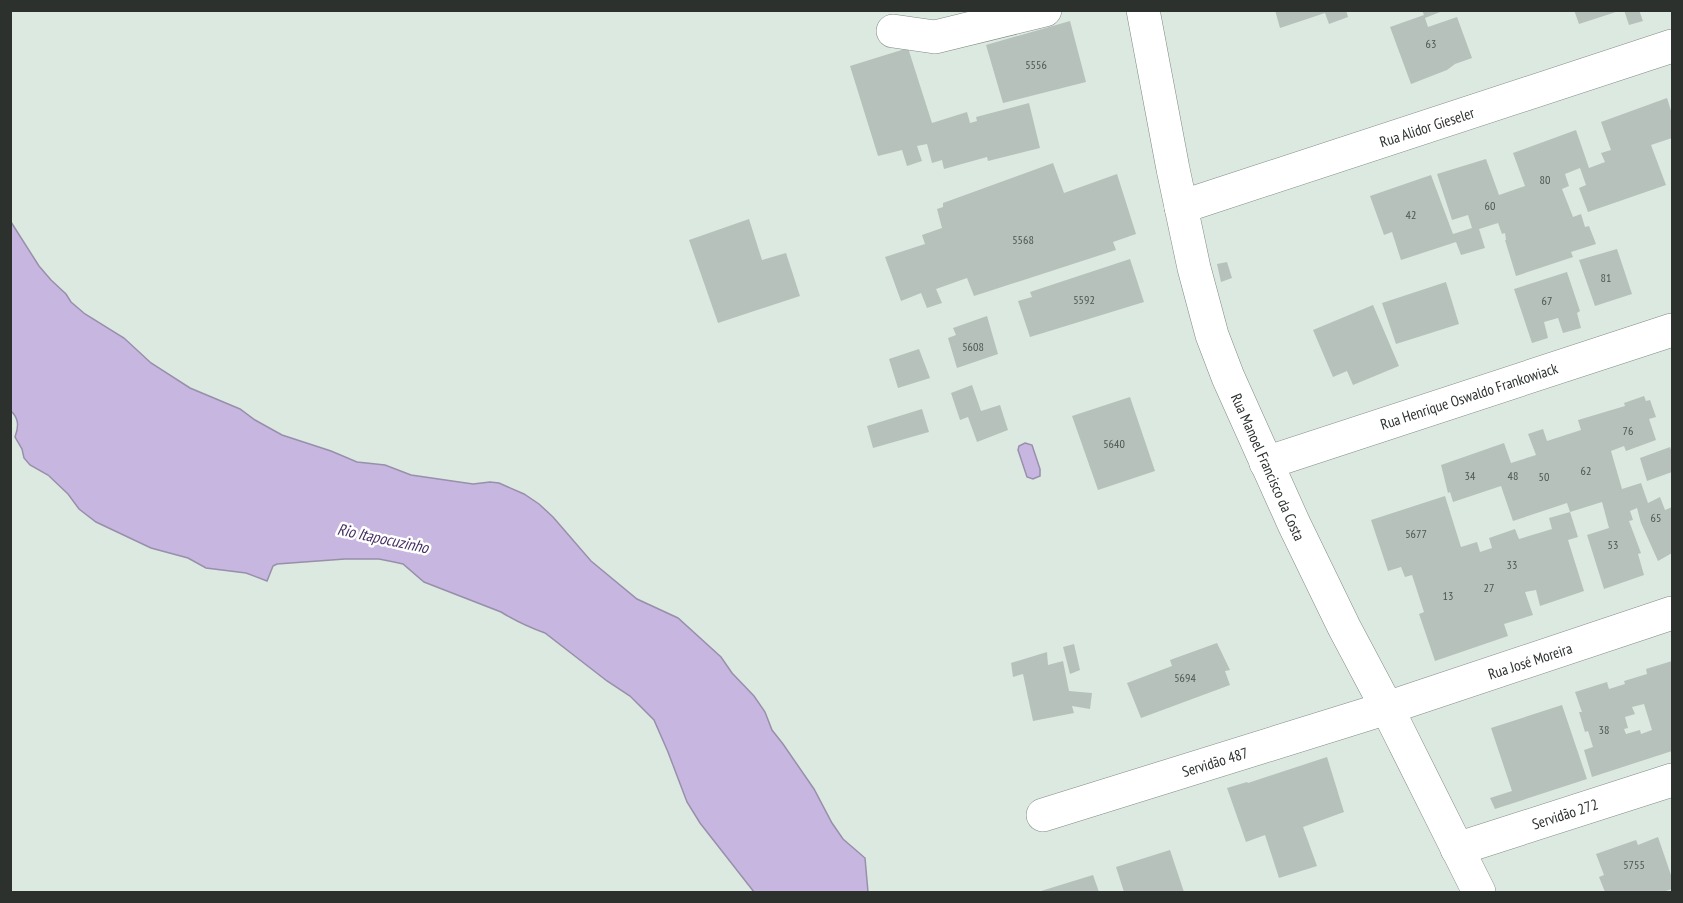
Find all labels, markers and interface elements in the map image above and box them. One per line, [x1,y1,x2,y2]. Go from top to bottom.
house number: 63 [1426,36,1436,51]
house number: 5556 [1025,57,1047,72]
street label: Rua Alidor Gieseler [1377,102,1478,151]
house number: 80 [1540,172,1550,187]
house number: 60 [1485,198,1495,213]
house number: 42 [1406,207,1416,222]
house number: 5568 [1012,232,1034,247]
house number: 81 [1601,270,1611,285]
house number: 5592 [1073,292,1095,307]
house number: 67 [1542,293,1552,308]
house number: 5608 [962,339,984,354]
street label: Rua Henrique Oswaldo Frankowiack [1378,358,1560,434]
street label: Rua Manoel Francisco da Costa [1227,390,1309,544]
house number: 76 [1623,423,1633,438]
house number: 5640 [1103,436,1125,451]
house number: 62 [1581,463,1591,478]
house number: 34 [1465,468,1476,483]
house number: 48 [1508,468,1518,483]
house number: 50 [1539,469,1549,484]
house number: 65 [1651,510,1661,525]
water label: Rio Itapocuzinho [336,519,431,558]
house number: 5677 [1405,526,1427,541]
house number: 53 [1608,537,1618,552]
house number: 33 [1507,557,1517,572]
house number: 27 [1484,580,1494,595]
house number: 13 [1443,588,1453,603]
street label: Rua José Moreira [1486,639,1574,683]
house number: 5694 [1174,670,1196,685]
house number: 38 [1599,722,1609,737]
street label: Servidão 487 [1180,743,1250,781]
street label: Servidão 272 [1530,794,1600,834]
house number: 5755 [1623,857,1645,872]

